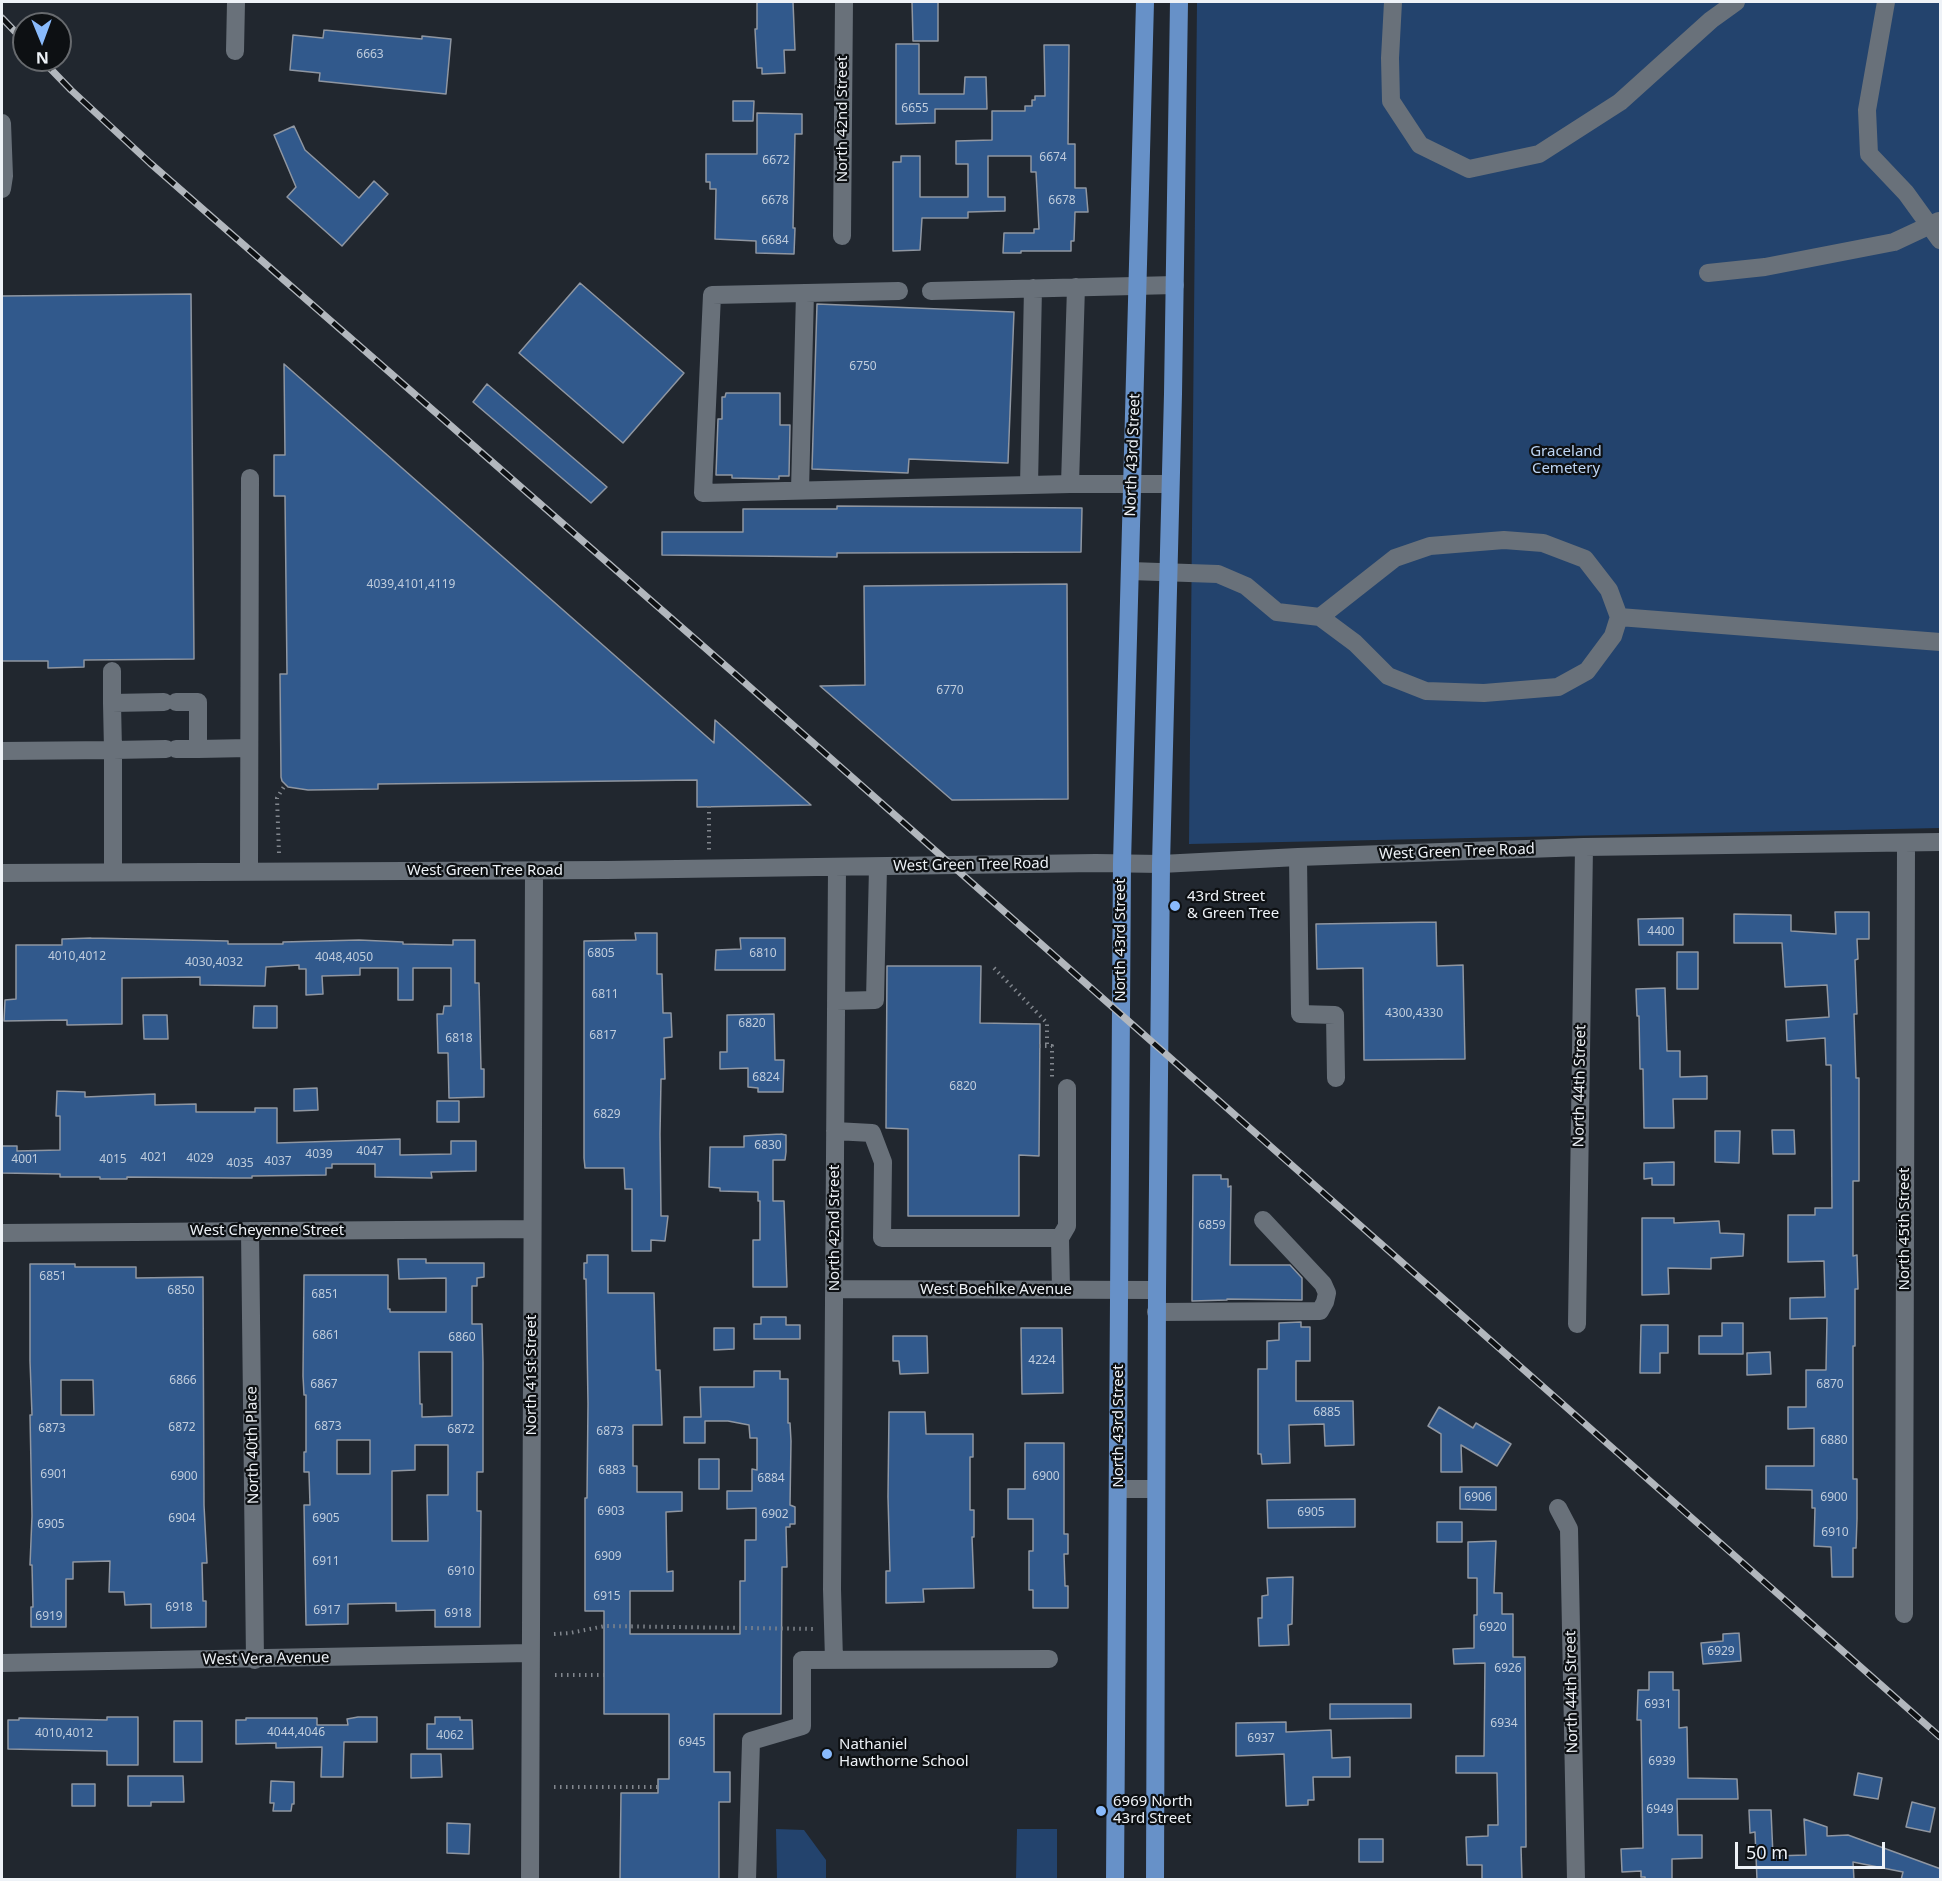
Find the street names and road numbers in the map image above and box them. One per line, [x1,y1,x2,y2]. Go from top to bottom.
street label: North 42nd Street [834,56,852,182]
street label: North 43rd Street [1122,393,1144,517]
street label: West Green Tree Road [1379,840,1535,864]
street label: West Green Tree Road [893,855,1049,875]
street label: West Green Tree Road [407,862,563,880]
street label: North 43rd Street [1112,878,1130,1002]
street label: North 44th Street [1570,1024,1590,1148]
street label: North 42nd Street [826,1165,844,1291]
street label: North 45th Street [1896,1168,1914,1290]
street label: West Cheyenne Street [190,1222,344,1240]
street label: West Boehlke Avenue [920,1281,1072,1299]
street label: North 41st Street [523,1315,541,1435]
street label: North 43rd Street [1110,1364,1128,1488]
street label: North 40th Place [243,1386,263,1504]
street label: North 44th Street [1562,1630,1582,1754]
street label: West Vera Avenue [203,1649,329,1669]

